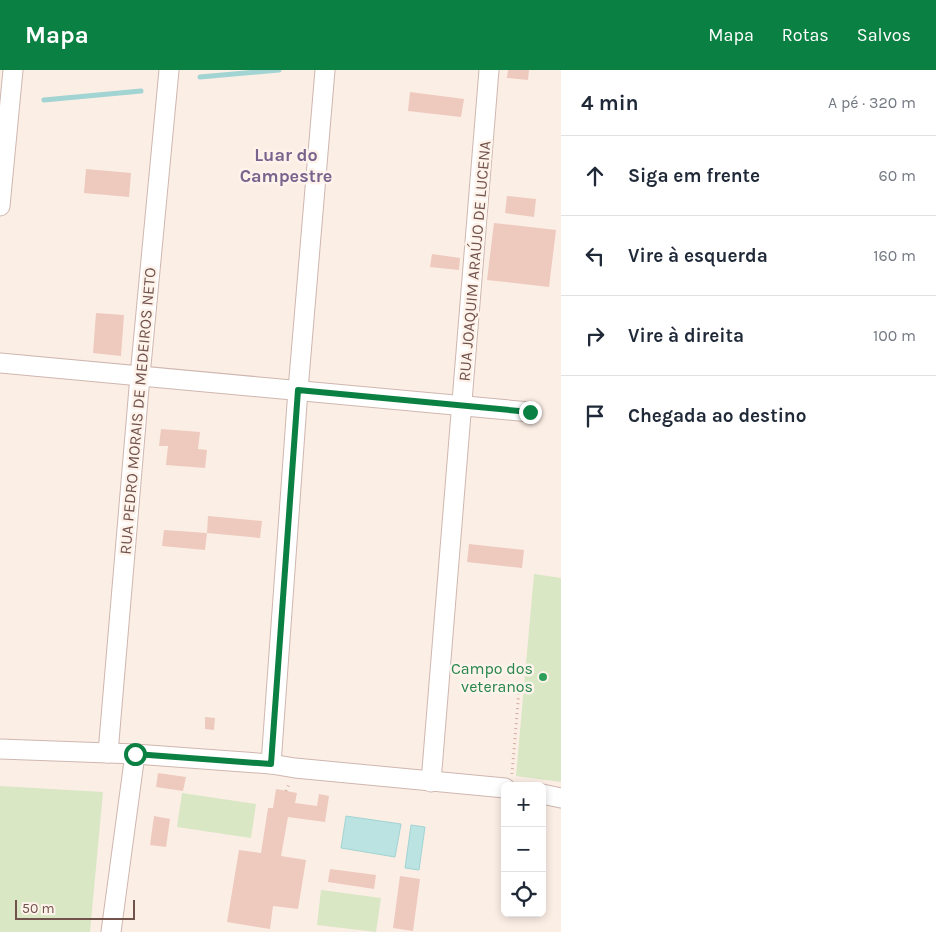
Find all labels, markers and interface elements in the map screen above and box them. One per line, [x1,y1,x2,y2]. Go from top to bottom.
text: Mapa [25,21,89,49]
text: Mapa [708,24,754,46]
text: Rotas [782,24,829,46]
text: Salvos [857,24,911,46]
text: 4 min [581,91,639,115]
text: A pé · 320 m [828,93,916,112]
street label: RUA JOAQUIM ARAÚJO DE LUCENA [455,140,494,382]
district label: Luar do Campestre [240,144,332,187]
icon: ahead [581,162,609,190]
text: Siga em frente [628,165,760,187]
text: 60 m [879,166,916,185]
icon: left [581,242,609,270]
text: Vire à esquerda [628,245,768,267]
text: 160 m [873,246,916,265]
street label: RUA PEDRO MORAIS DE MEDEIROS NETO [115,267,160,555]
icon: right [581,322,609,350]
text: Vire à direita [628,325,744,347]
text: 100 m [873,326,916,345]
route end [519,401,542,424]
icon: arrive [581,402,609,430]
text: Chegada ao destino [628,405,806,427]
place label: Campo dos veteranos [451,659,533,696]
marker: Campo dos veteranos [537,671,549,683]
route start [124,743,147,766]
map controls [501,782,546,917]
button: + [501,782,546,827]
button: − [501,827,546,872]
button: locate [501,872,546,917]
scale bar [15,897,135,920]
text: 50 m [22,900,55,917]

